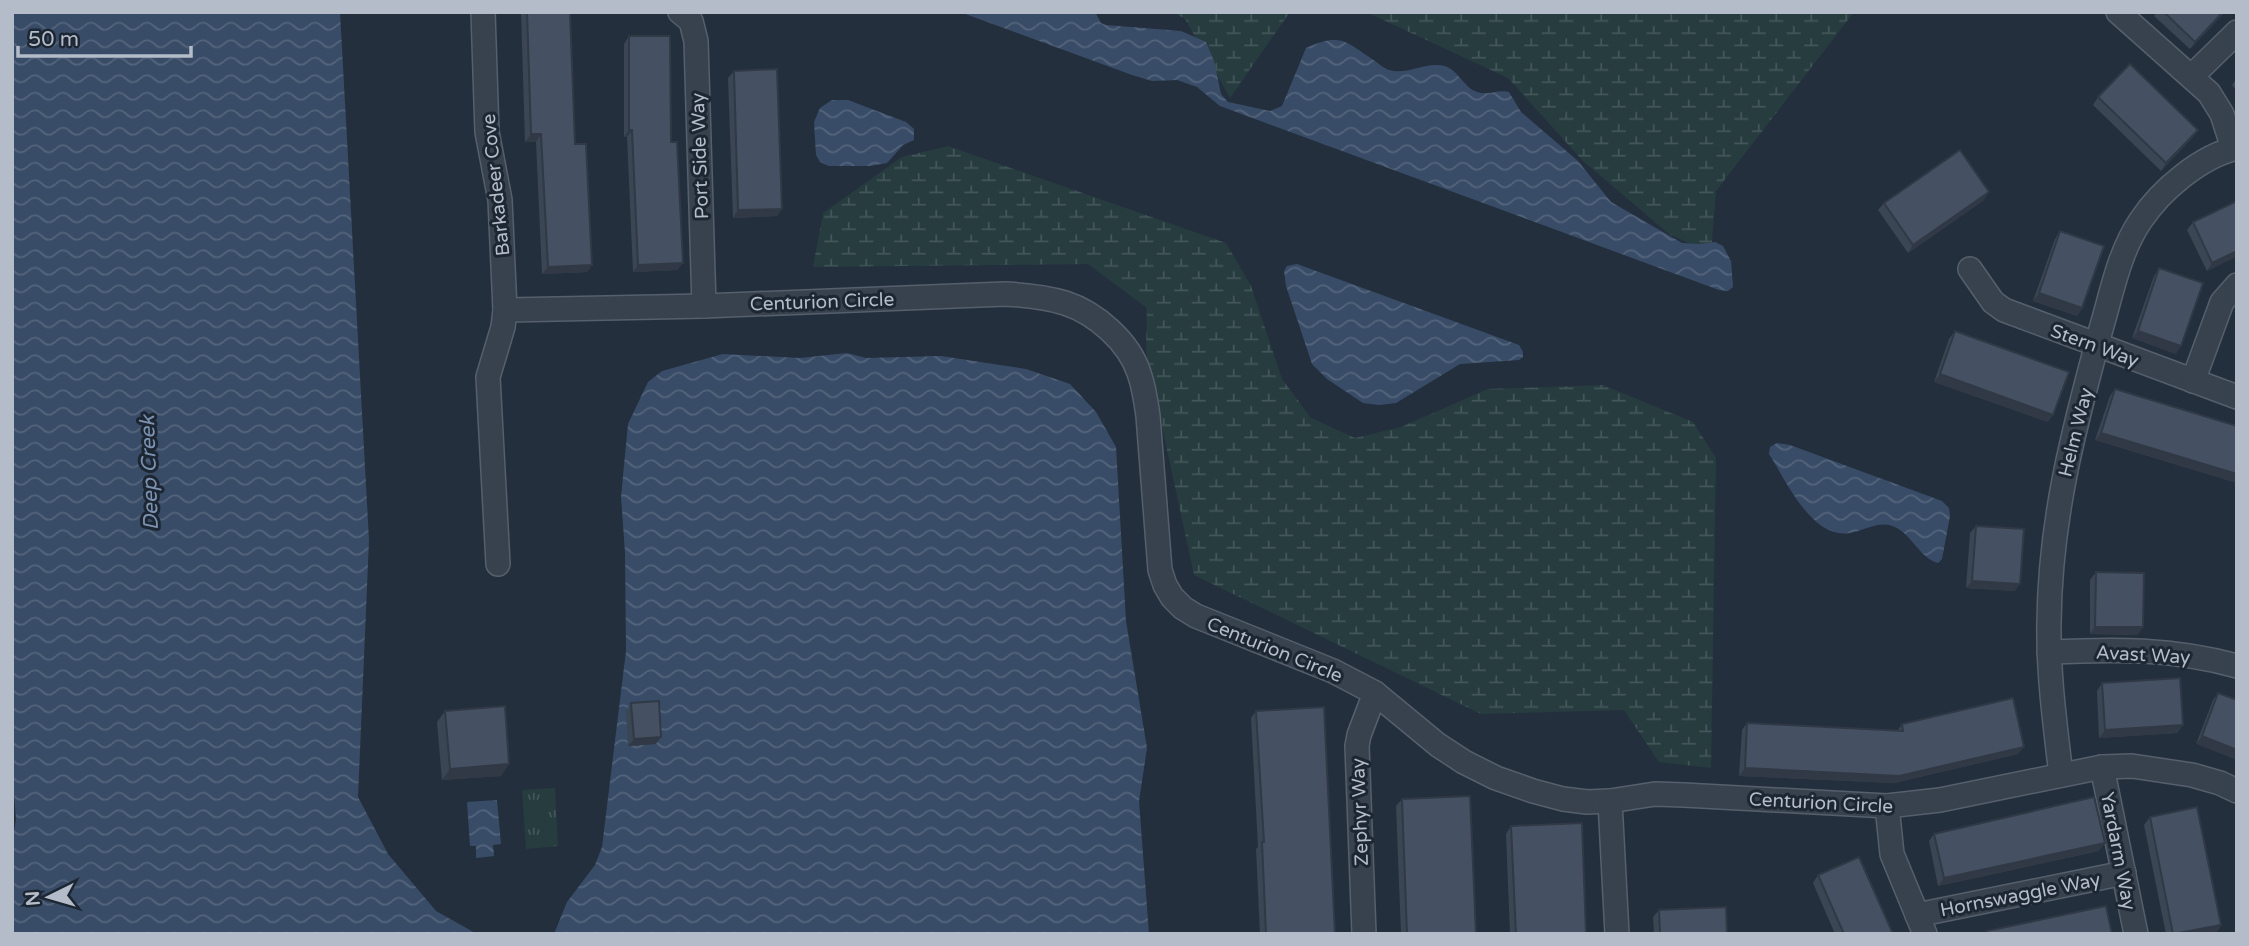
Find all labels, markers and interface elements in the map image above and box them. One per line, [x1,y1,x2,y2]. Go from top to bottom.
scale bar [18,14,191,58]
text: 50 m [28,27,79,52]
street label: Port Side Way [687,92,713,220]
street label: Barkadeer Cove [478,113,514,257]
street label: Centurion Circle [749,288,895,316]
street label: Stern Way [2048,320,2142,372]
street label: Helm Way [2054,385,2098,479]
water label: Deep Creek [135,413,164,531]
street label: Centurion Circle [1204,613,1346,687]
street label: Avast Way [2095,642,2191,668]
street label: Zephyr Way [1347,758,1373,866]
street label: Centurion Circle [1748,788,1894,818]
street label: Yardarm Way [2096,790,2140,912]
north arrow [14,862,84,932]
street label: Hornswaggle Way [1938,869,2102,921]
text: N [21,890,45,907]

